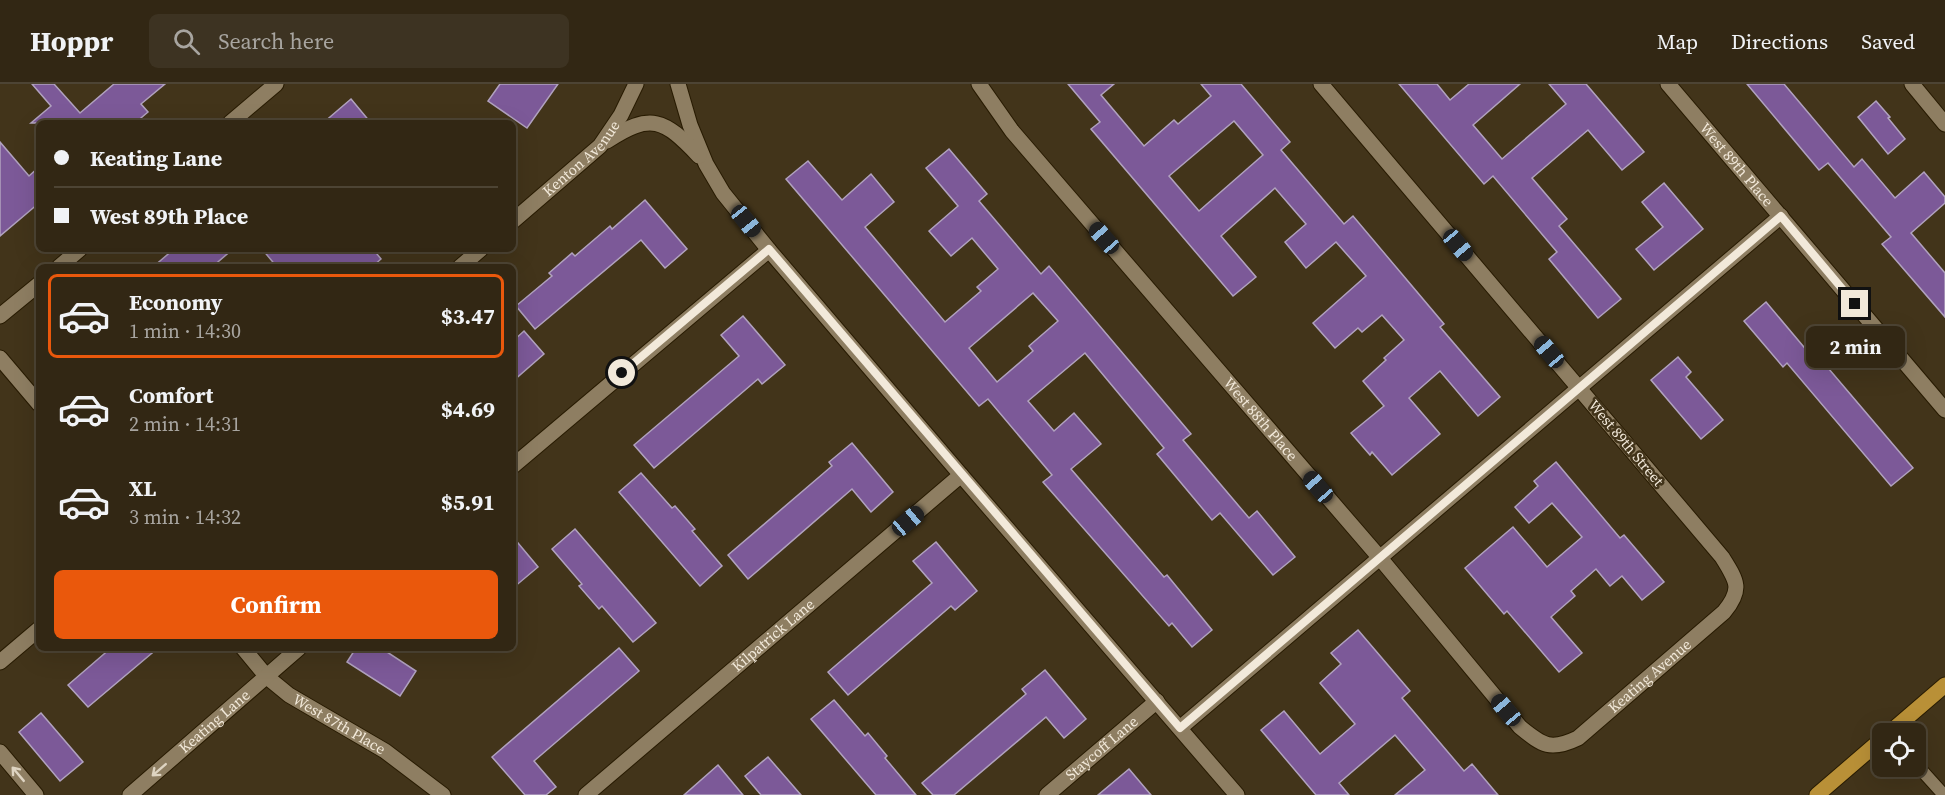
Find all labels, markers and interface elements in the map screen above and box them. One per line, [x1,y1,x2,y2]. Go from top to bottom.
search box [149,14,569,68]
text: Hoppr [30,22,113,60]
icon: search [170,25,203,58]
text: Search here [218,26,334,56]
text: Map [1657,27,1698,56]
text: Directions [1731,27,1828,56]
text: Saved [1861,27,1915,56]
street label: Kenton Avenue [538,116,625,201]
street label: West 89th Place [1695,118,1779,211]
text: Keating Lane [90,143,222,173]
text: West 89th Place [90,201,248,231]
car [728,201,764,241]
car [1085,219,1123,257]
car [1440,225,1476,265]
text: Economy [129,287,223,317]
icon: car [57,289,111,343]
route end [1841,290,1868,317]
text: $3.47 [441,301,495,331]
text: 1 min · 14:30 [129,317,241,345]
callout: 2 min [1806,325,1904,367]
car [1531,332,1567,372]
text: 2 min [1830,333,1881,361]
route start [608,359,635,386]
street label: West 88th Place [1219,373,1303,466]
text: Comfort [129,380,213,410]
icon: car [57,382,111,436]
text: $4.69 [441,394,495,424]
street label: West 89th Street [1584,395,1669,491]
text: 2 min · 14:31 [129,410,241,438]
car [1299,468,1337,506]
text: XL [129,473,156,503]
icon: car [57,475,111,529]
text: $5.91 [441,487,495,517]
text: 3 min · 14:32 [129,503,241,531]
car [888,503,928,539]
button: Confirm [54,570,498,639]
street label: Kilpatrick Lane [727,593,819,676]
street label: Keating Avenue [1603,634,1696,718]
street label: Keating Lane [174,684,254,758]
street label: West 87th Place [289,688,390,759]
car [1488,690,1524,730]
street label: Staycoff Lane [1061,711,1143,785]
map controls [1872,723,1926,777]
button: locate [1872,723,1926,777]
one-way arrow [152,763,167,777]
one-way arrow [11,767,25,782]

